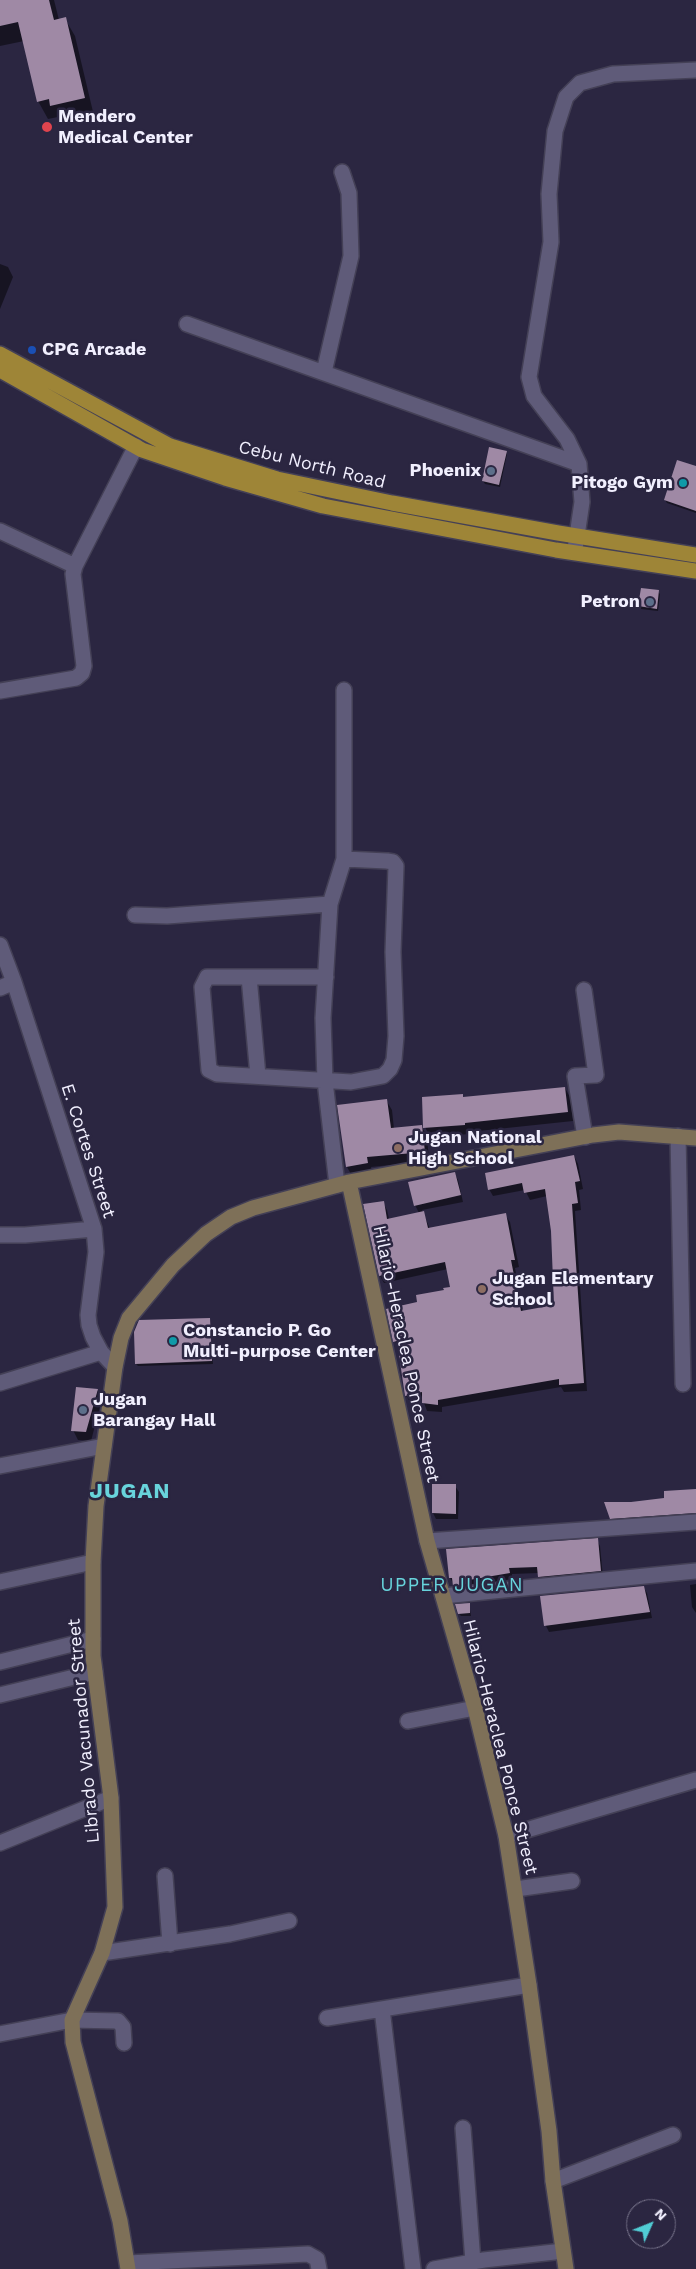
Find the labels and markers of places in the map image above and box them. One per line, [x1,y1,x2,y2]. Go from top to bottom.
place label: Mendero Medical Center [58,106,193,148]
marker: Mendero Medical Center [40,120,54,134]
place label: CPG Arcade [42,339,147,361]
marker: CPG Arcade [26,344,38,356]
place label: Phoenix [410,460,481,482]
marker: Phoenix [485,465,497,477]
place label: Pitogo Gym [571,472,673,494]
marker: Pitogo Gym [677,477,689,489]
place label: Petron [581,591,640,613]
marker: Petron [644,596,656,608]
place label: Jugan National High School [408,1127,542,1170]
marker: Jugan National High School [392,1142,404,1154]
place label: Jugan Elementary School [492,1268,653,1310]
marker: Jugan Elementary School [476,1283,488,1295]
place label: Constancio P. Go Multi-purpose Center [183,1320,376,1362]
marker: Constancio P. Go Multi-purpose Center [167,1335,179,1347]
place label: Jugan Barangay Hall [93,1389,216,1432]
marker: Jugan Barangay Hall [77,1404,89,1416]

